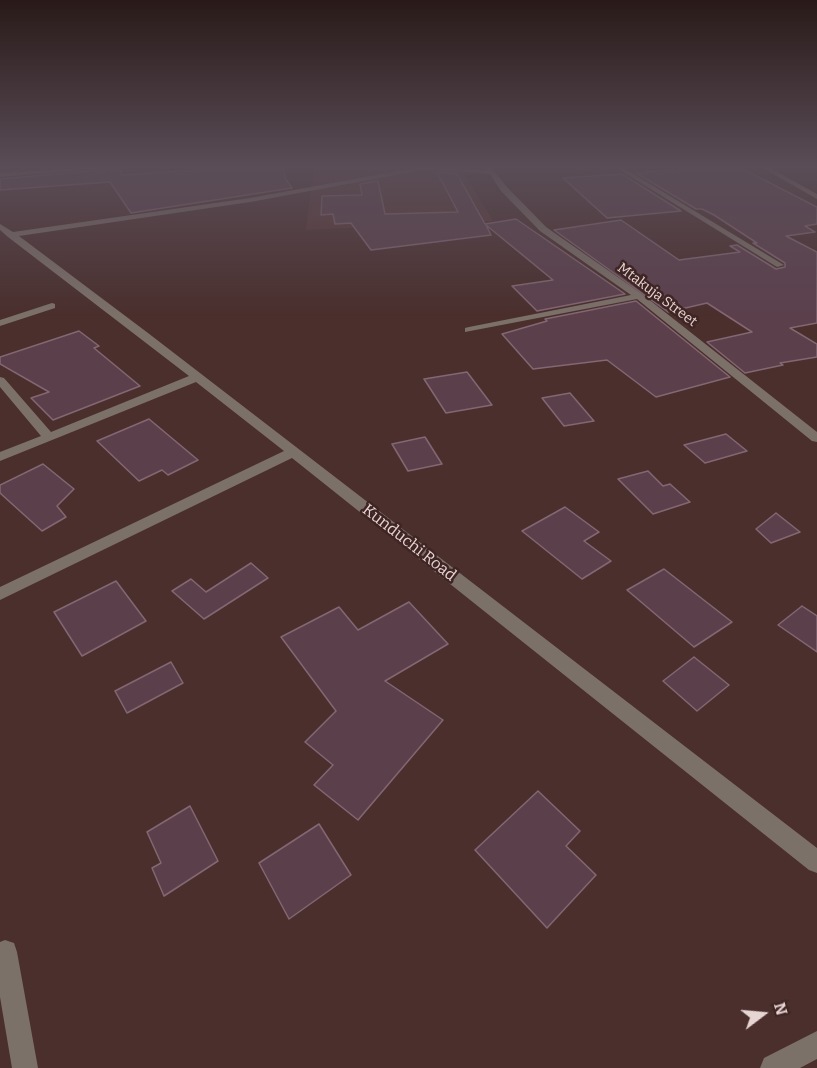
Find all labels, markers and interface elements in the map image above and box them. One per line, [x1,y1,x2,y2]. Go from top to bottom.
street label: Mtakuja Street [614,260,700,330]
street label: Kunduchi Road [358,500,460,586]
north arrow [733,984,793,1044]
text: N [770,1000,792,1017]

